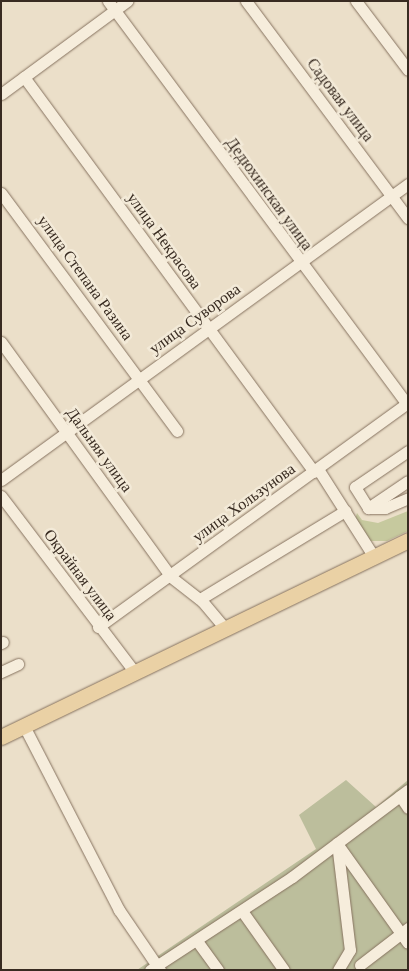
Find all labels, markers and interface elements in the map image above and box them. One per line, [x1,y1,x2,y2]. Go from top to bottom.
street label: Садовая улица [302,55,378,145]
street label: Дедюхинская улица [222,134,316,254]
street label: улица Некрасова [123,189,205,293]
street label: улица Степана Разина [33,212,137,344]
street label: улица Суворова [146,280,244,358]
street label: Дальняя улица [62,404,136,496]
street label: улица Хользунова [189,459,299,547]
street label: Окрайная улица [39,525,121,625]

